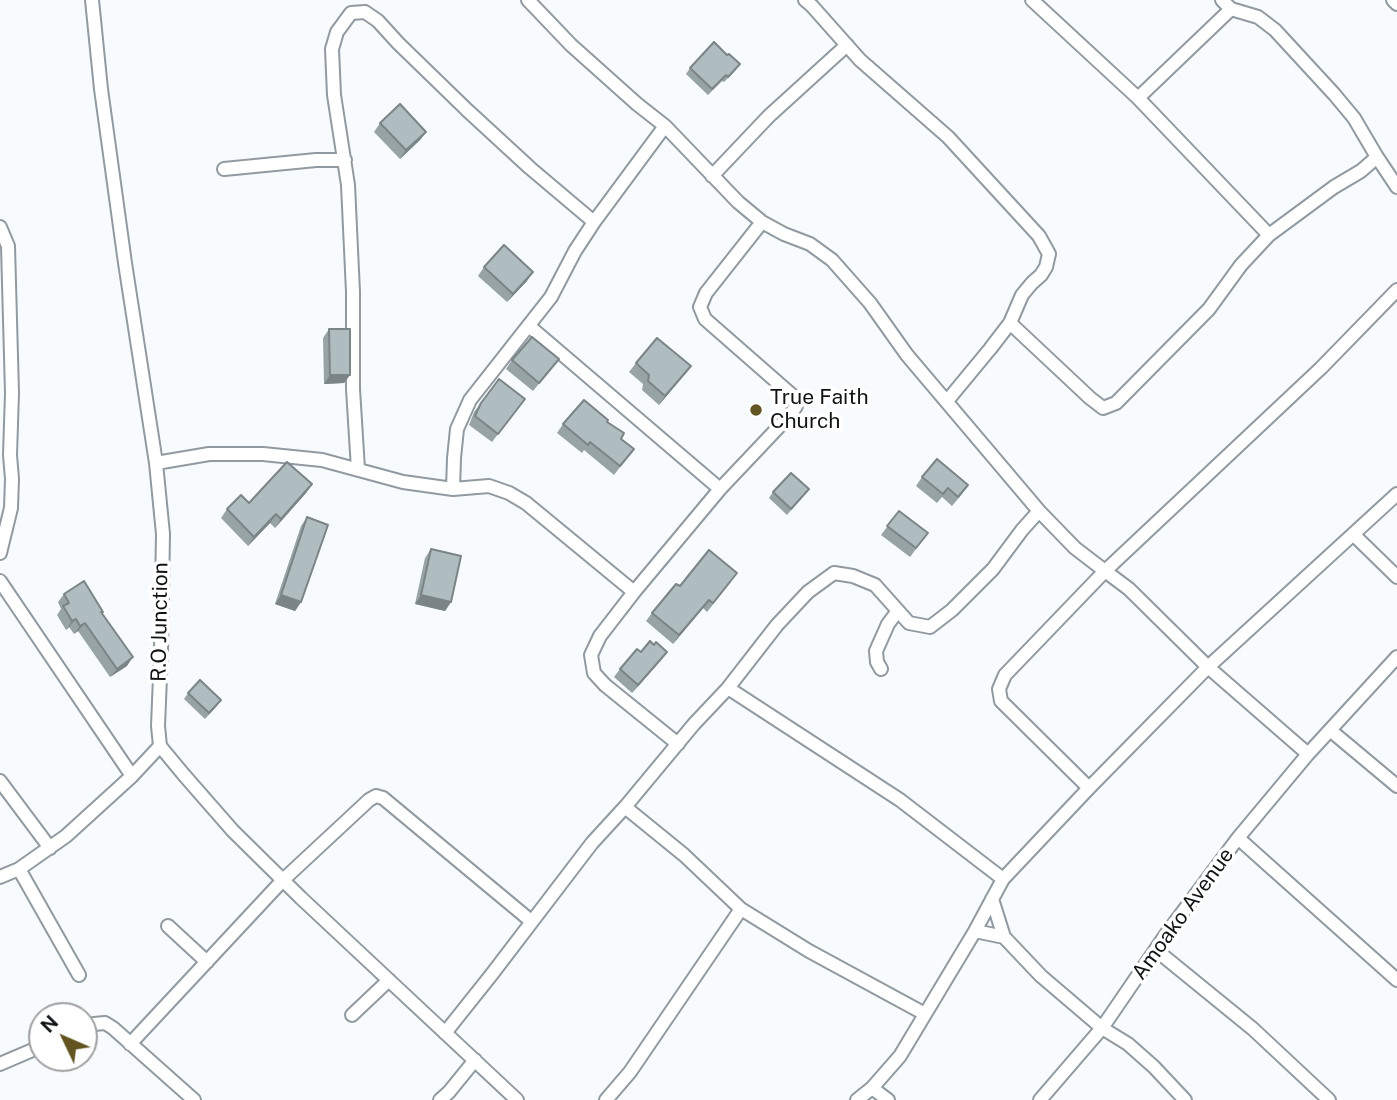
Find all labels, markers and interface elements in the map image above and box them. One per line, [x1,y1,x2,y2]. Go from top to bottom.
place label: True Faith Church [770,385,869,435]
marker: True Faith Church [748,402,764,418]
street label: R.O Junction [146,562,174,682]
street label: Amoako Avenue [1127,843,1239,985]
north arrow [28,1002,98,1072]
text: N [36,1011,62,1037]

